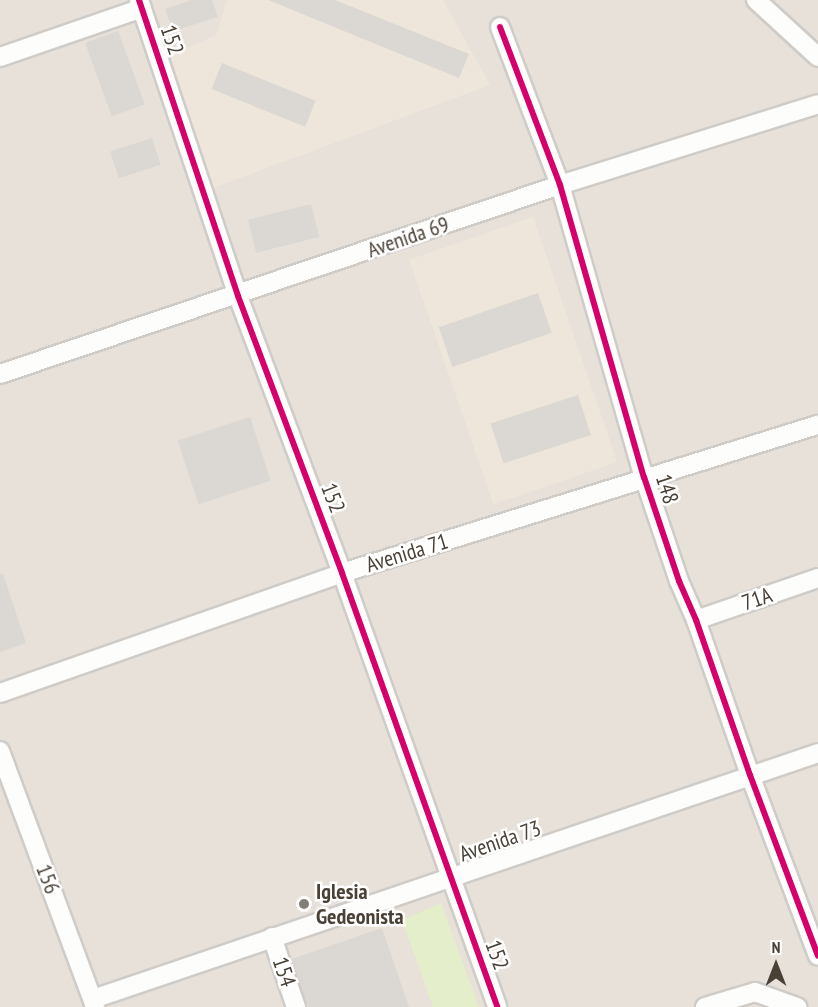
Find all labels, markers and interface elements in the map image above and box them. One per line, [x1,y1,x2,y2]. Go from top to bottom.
street label: 152 [155,22,189,58]
street label: Avenida 69 [364,211,452,263]
street label: 148 [650,471,684,507]
street label: 152 [315,479,351,517]
street label: Avenida 71 [363,528,451,578]
street label: 71A [738,582,776,616]
street label: Avenida 73 [456,815,544,867]
street label: 156 [30,860,66,898]
place label: Iglesia Gedeonista [316,878,403,930]
marker: Iglesia Gedeonista [297,897,311,911]
north arrow [746,935,806,995]
street label: 152 [480,937,514,973]
text: N [772,937,780,957]
street label: 154 [267,954,301,990]

